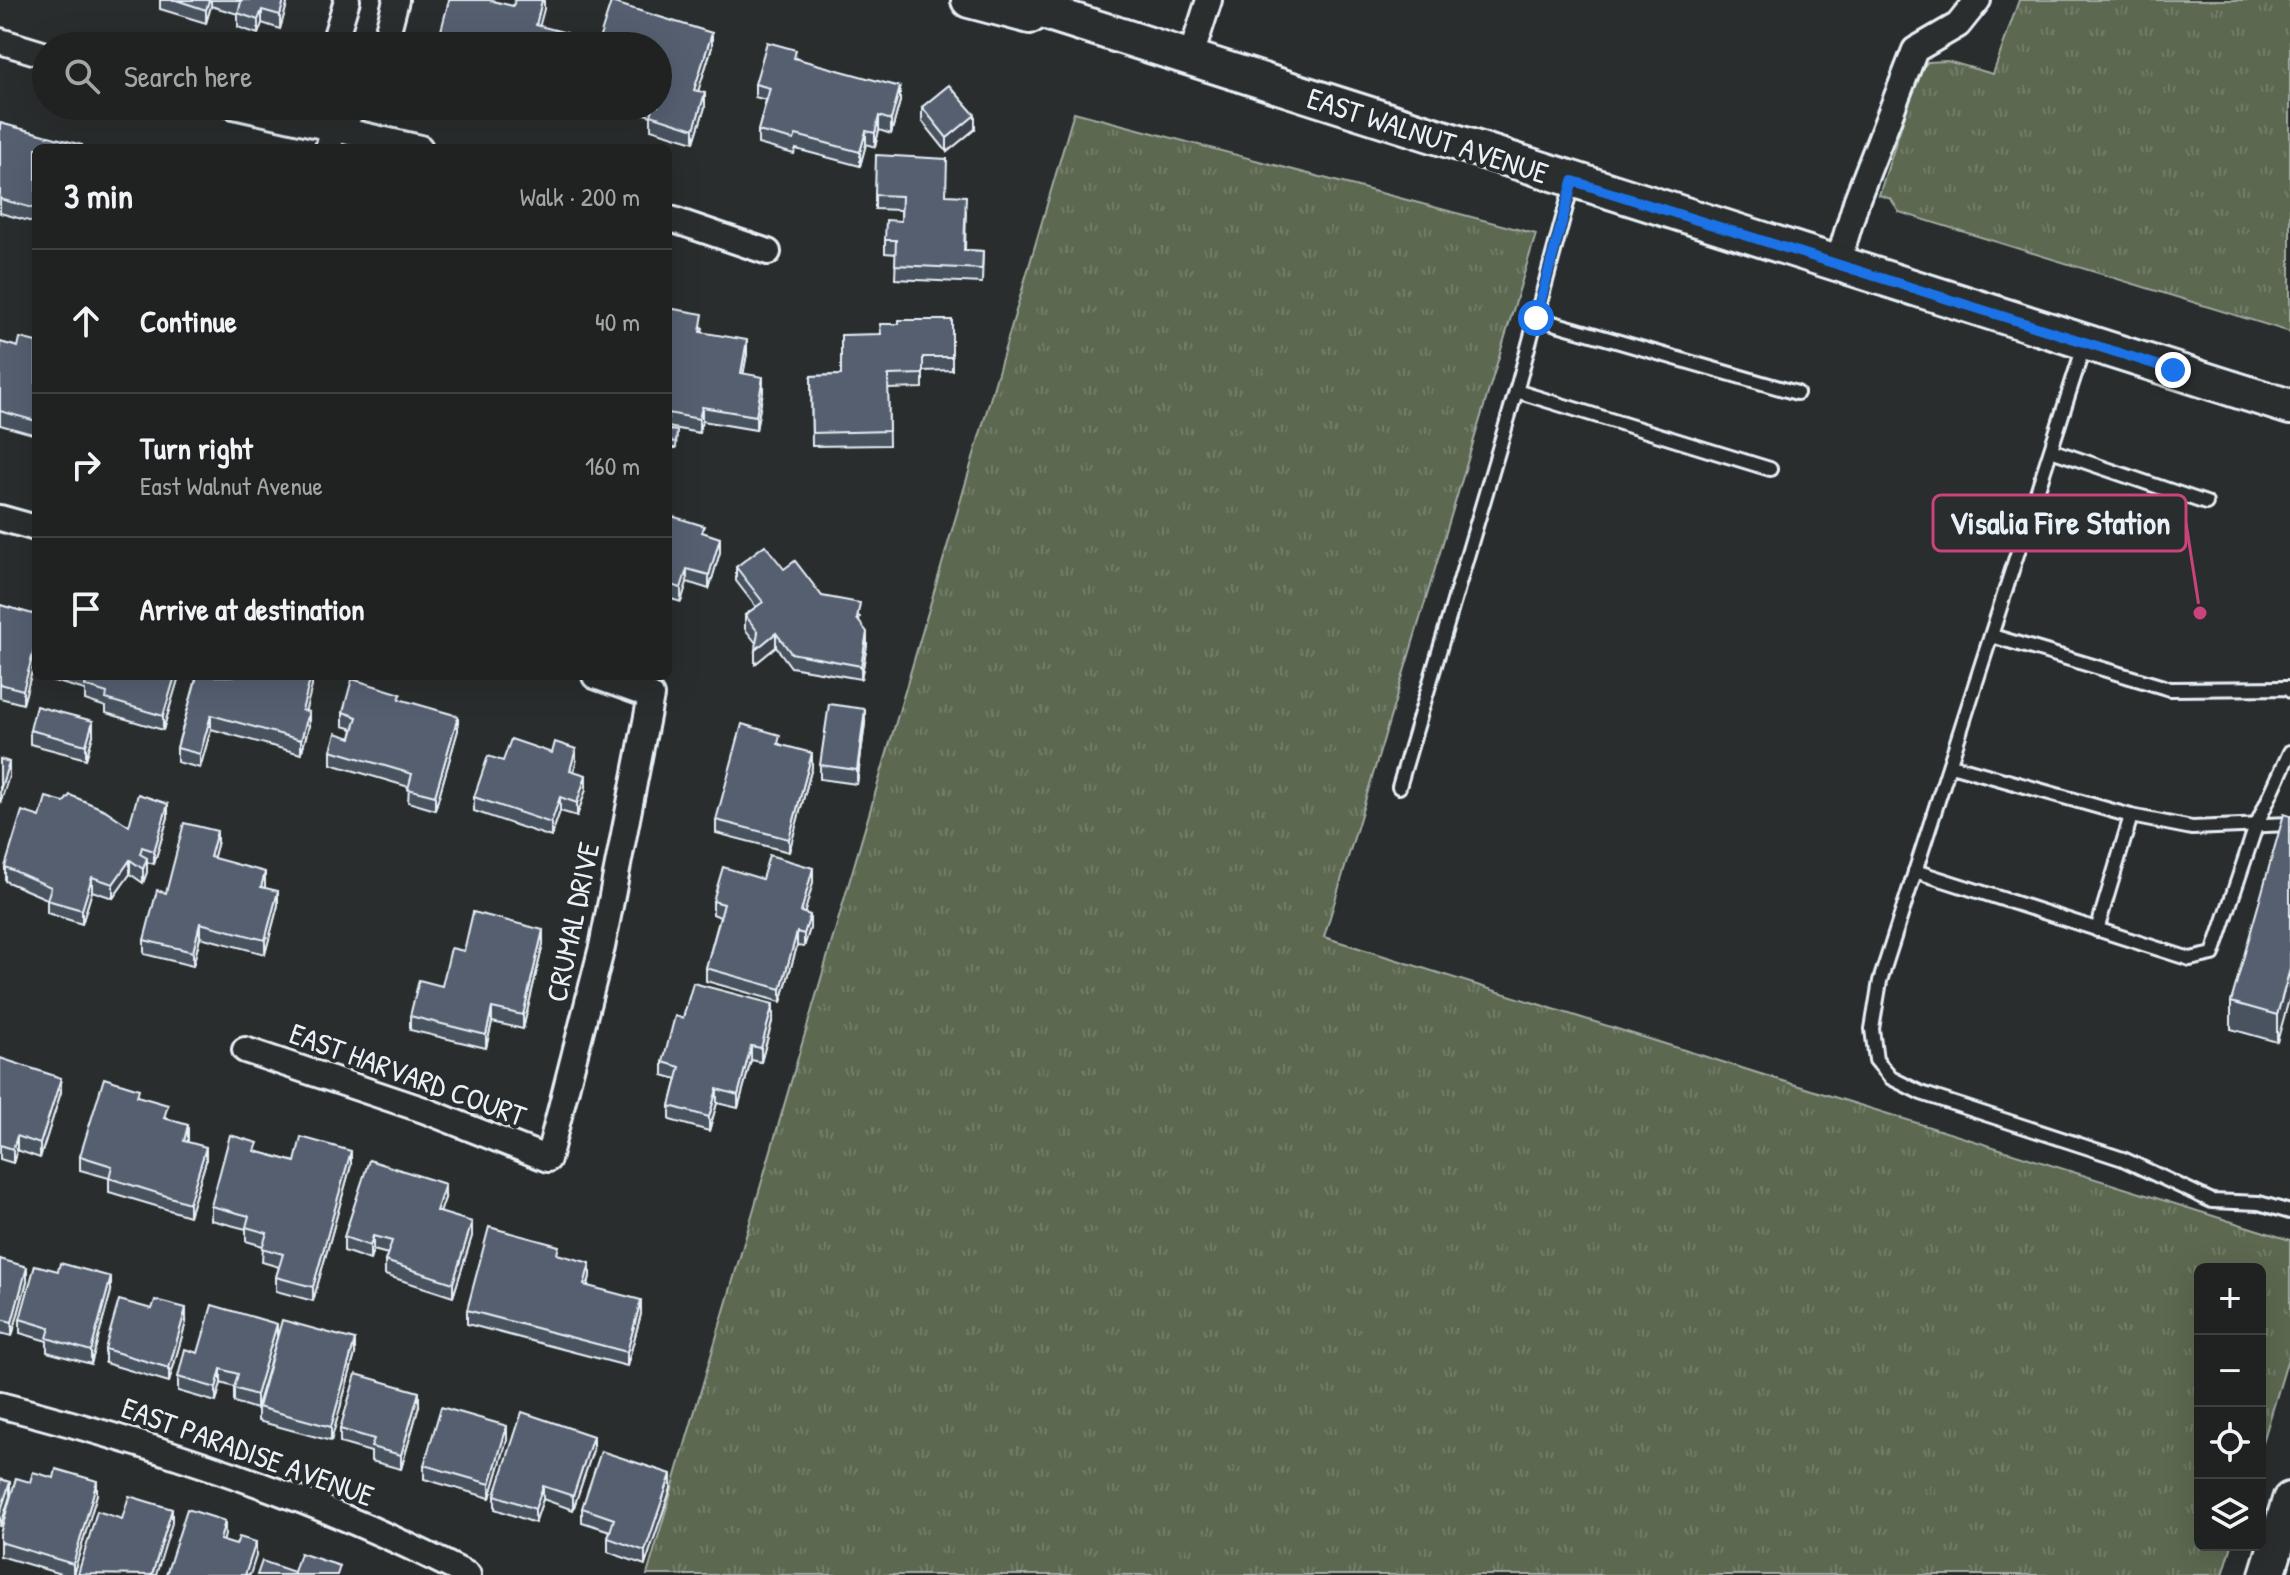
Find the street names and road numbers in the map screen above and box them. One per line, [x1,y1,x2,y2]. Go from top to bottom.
street label: EAST WALNUT AVENUE [1303,77,1553,193]
street label: CRUMAL DRIVE [536,839,608,1005]
street label: EAST HARVARD COURT [284,1013,532,1136]
street label: EAST PARADISE AVENUE [116,1387,380,1515]

